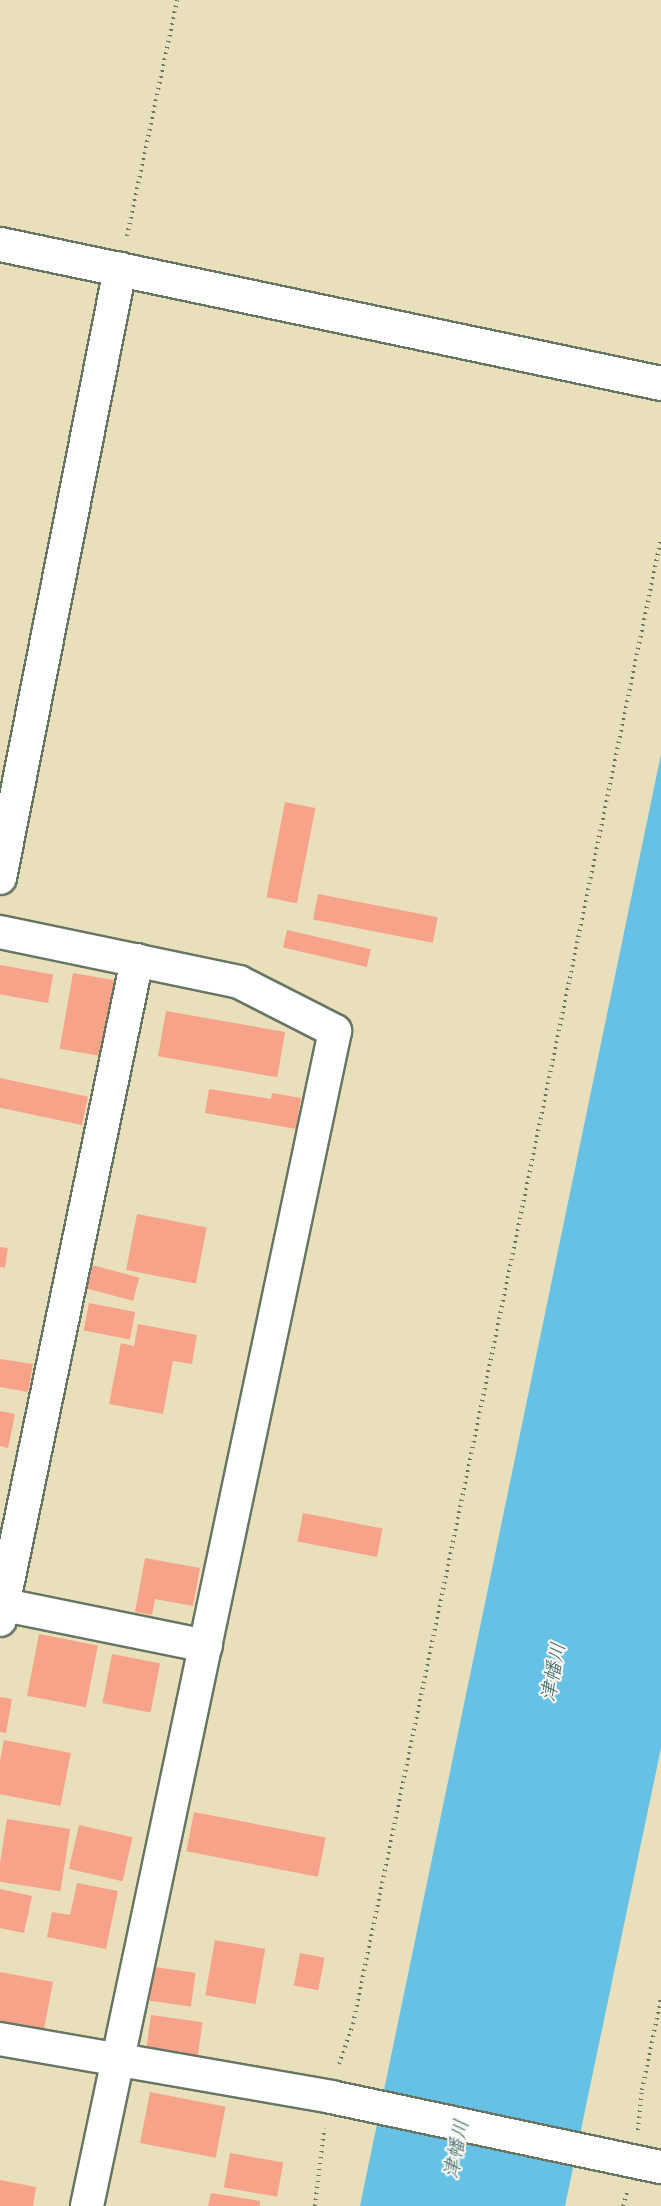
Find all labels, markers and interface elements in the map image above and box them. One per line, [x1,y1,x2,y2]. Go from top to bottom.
water label: 津幡川 [535,1640,571,1704]
water label: 津幡川 [438,2117,474,2181]

